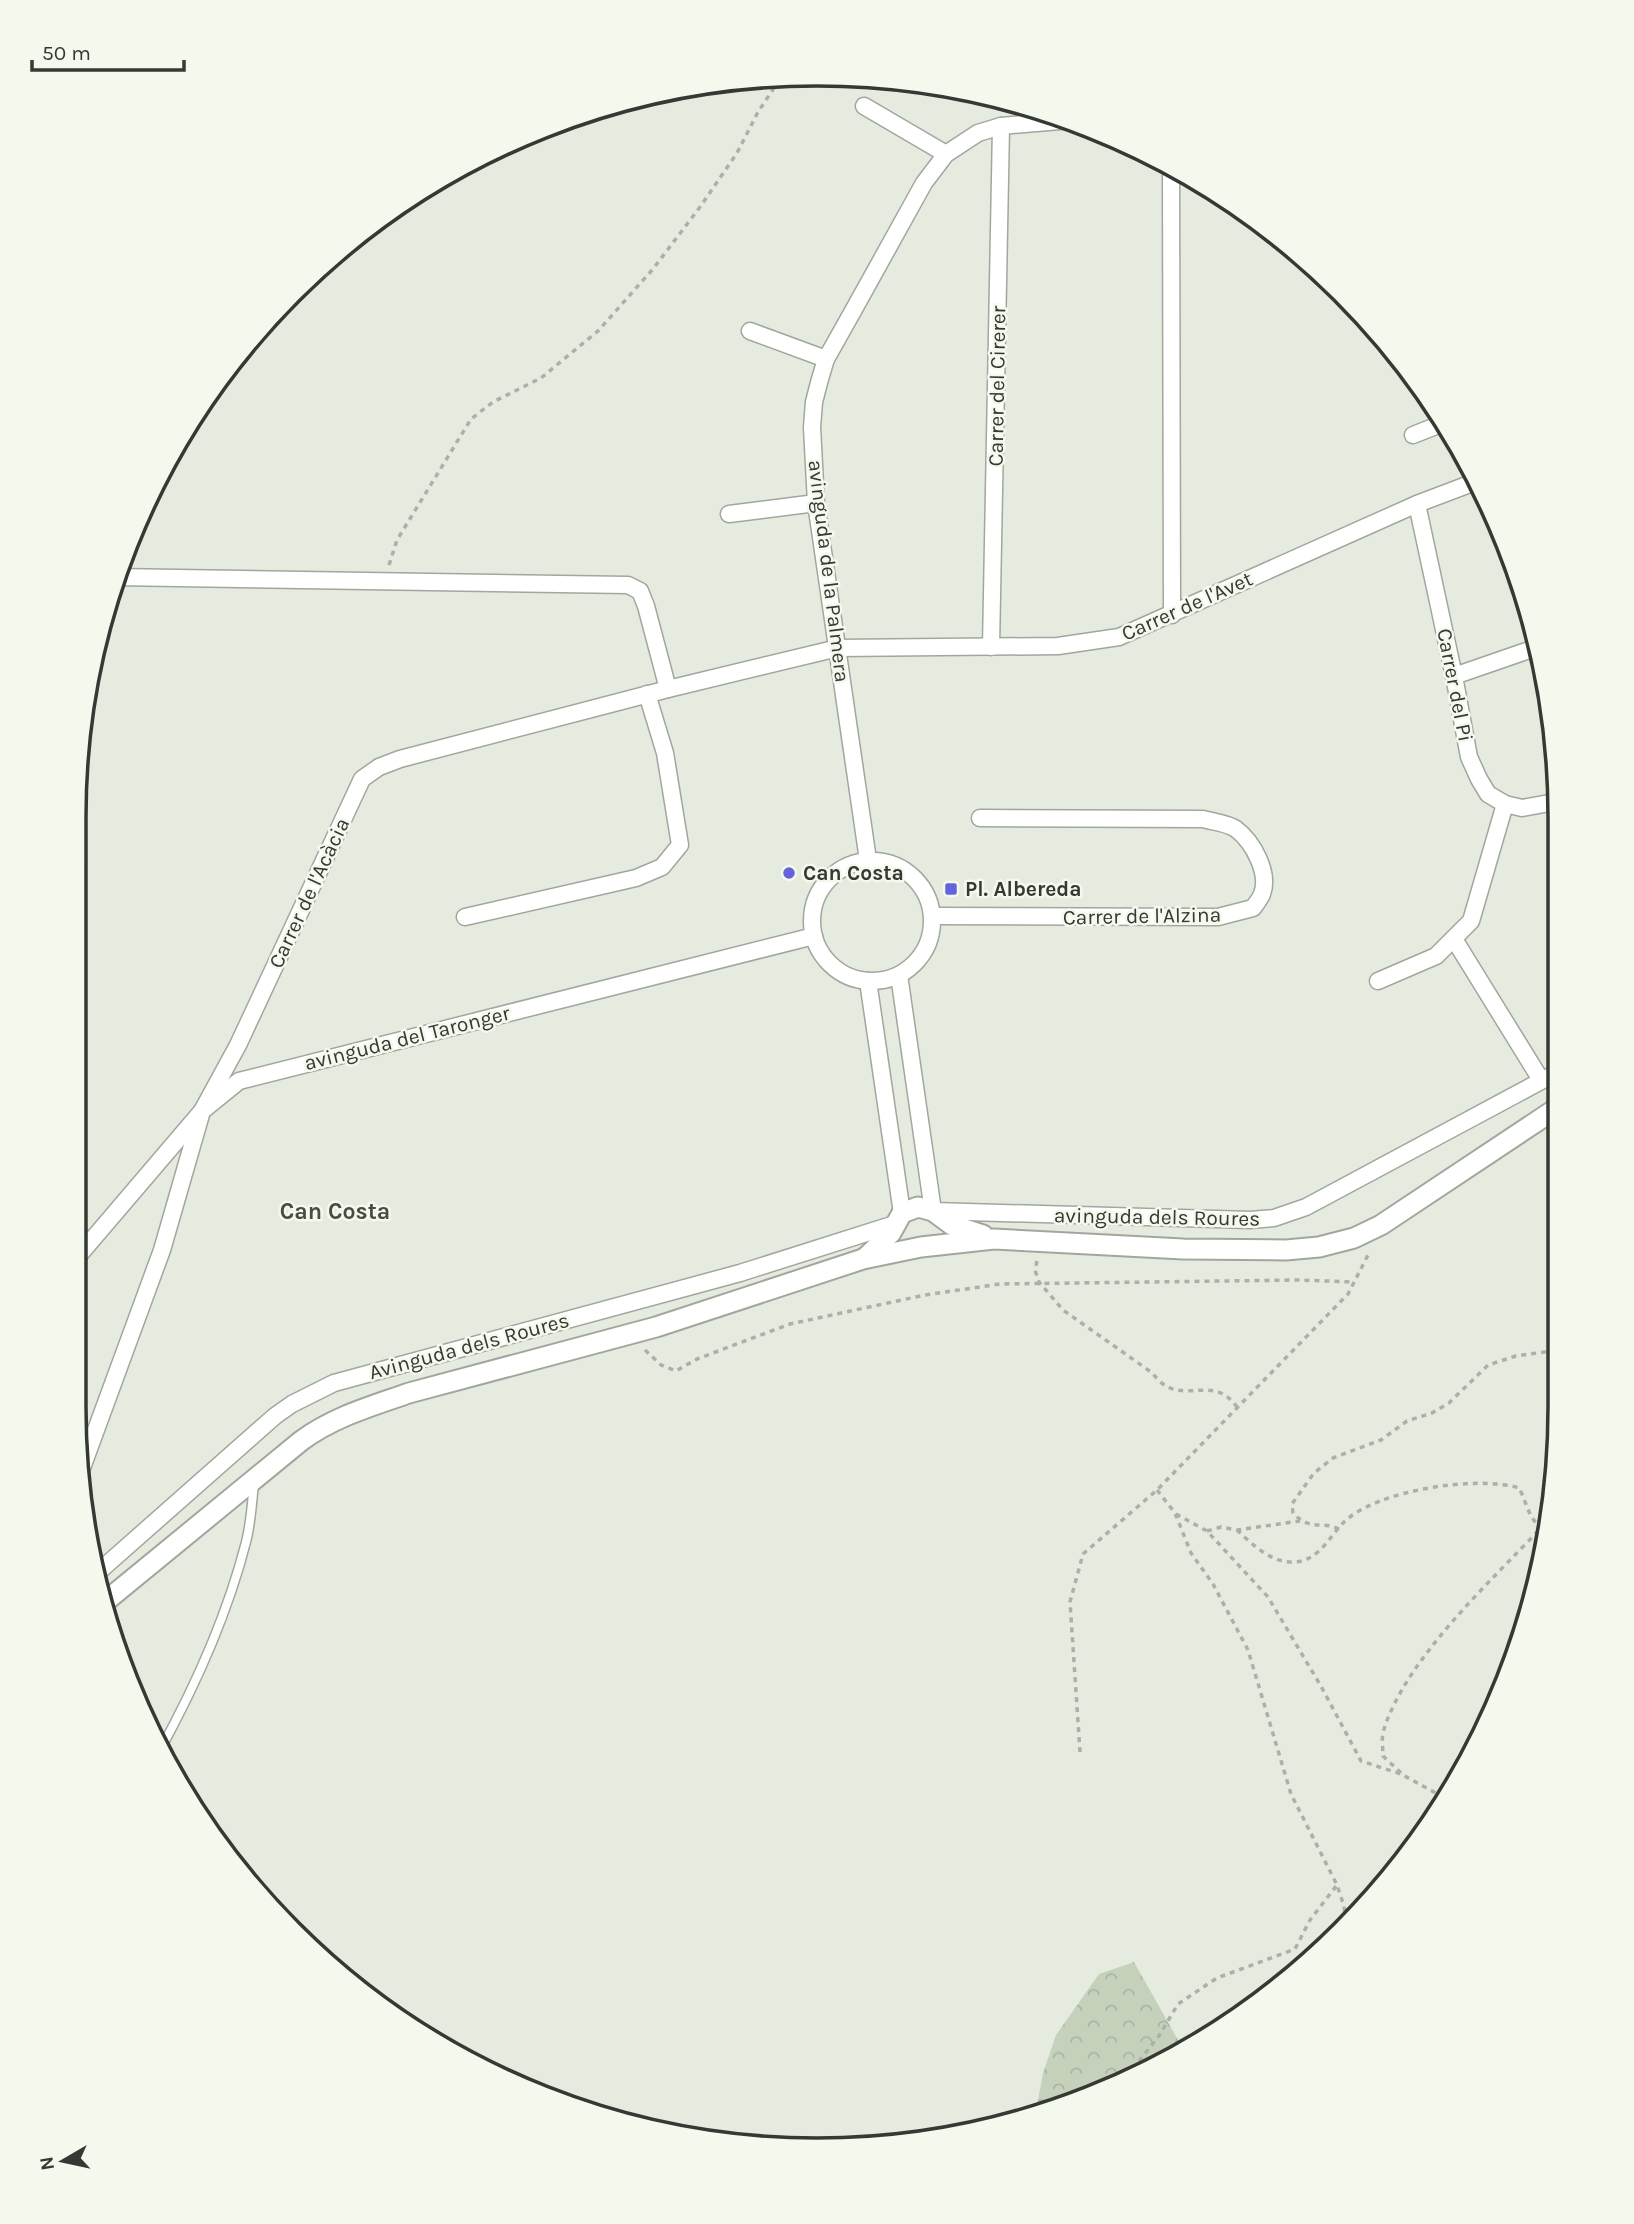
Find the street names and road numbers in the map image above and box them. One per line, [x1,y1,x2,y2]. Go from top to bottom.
street label: Carrer del Cirerer [984,305,1010,466]
street label: avinguda de la Palmera [803,458,855,684]
street label: Carrer de l'Avet [1118,566,1256,646]
street label: Carrer del Pi [1432,626,1478,744]
street label: Carrer de l'Acàcia [264,814,354,972]
street label: Carrer de l'Alzina [1063,903,1221,929]
street label: avinguda del Taronger [302,1001,513,1075]
street label: avinguda dels Roures [1054,1203,1260,1231]
street label: Avinguda dels Roures [366,1308,572,1384]

